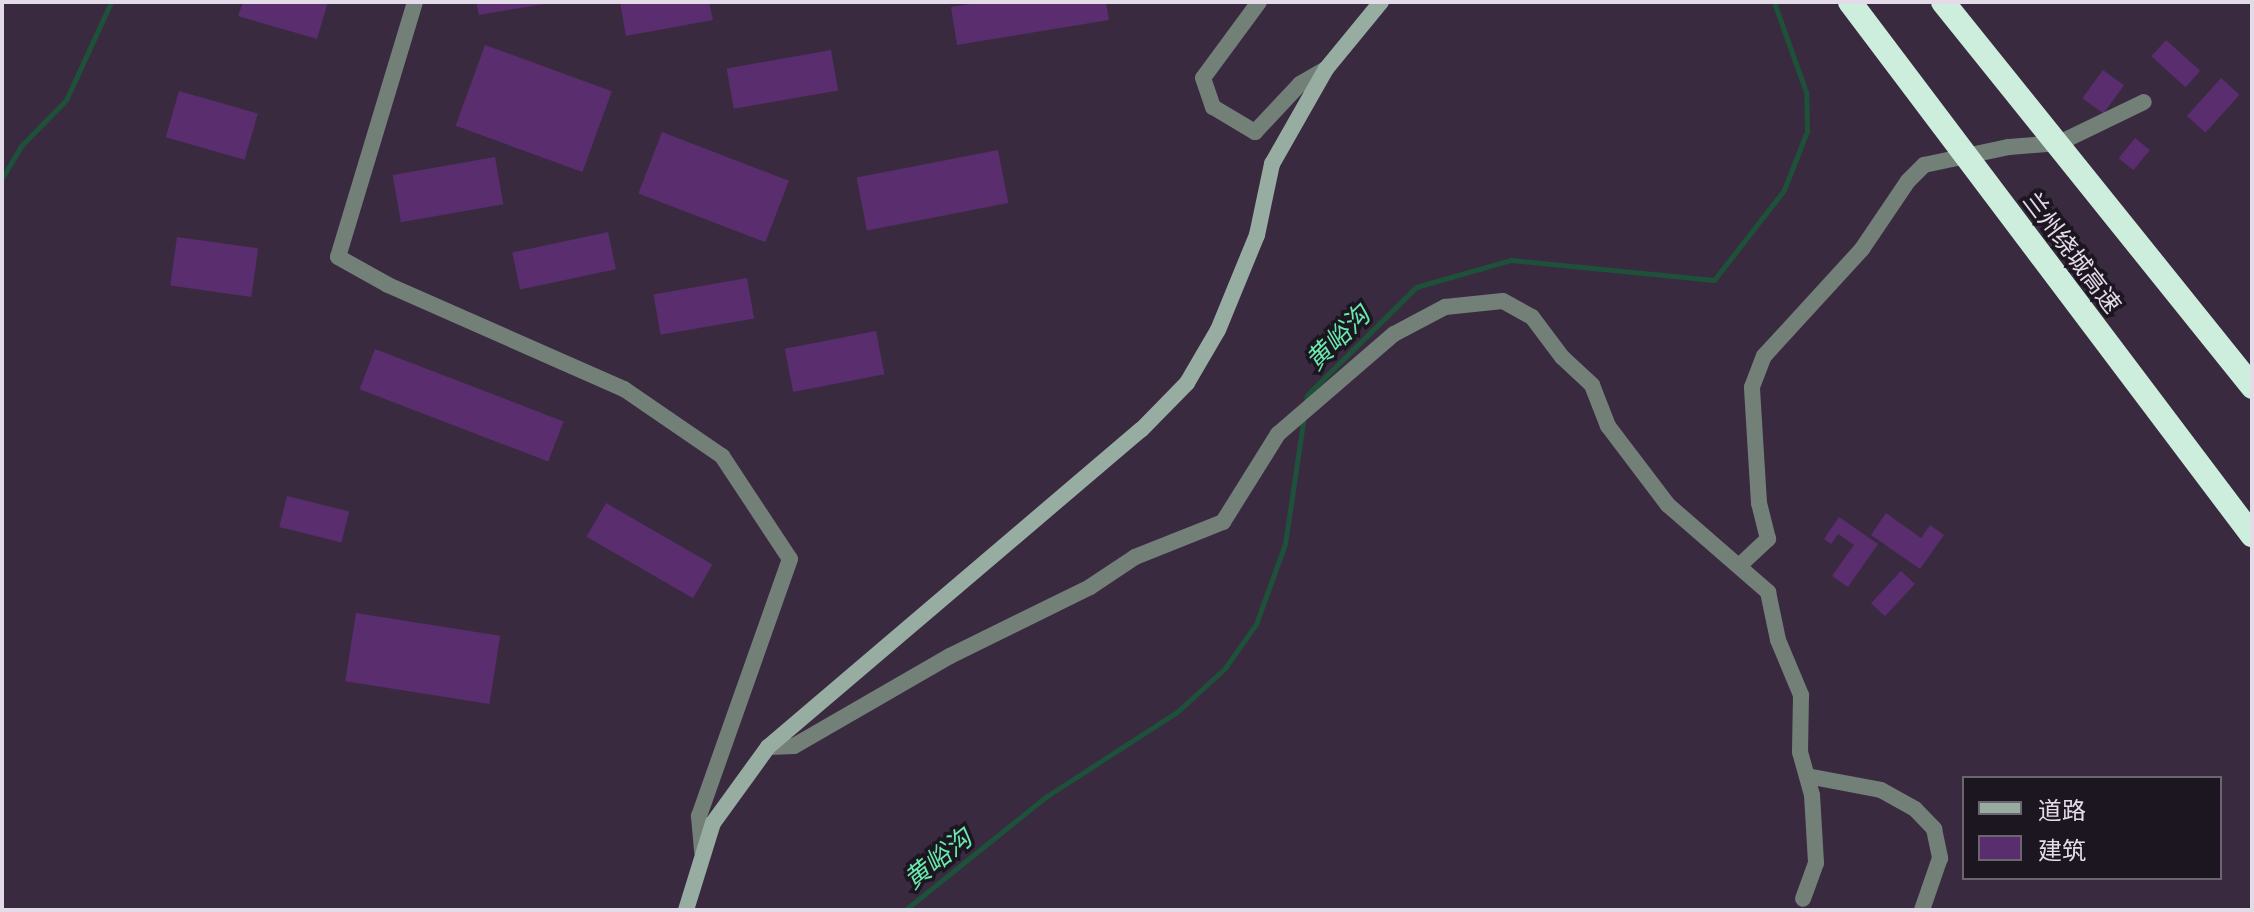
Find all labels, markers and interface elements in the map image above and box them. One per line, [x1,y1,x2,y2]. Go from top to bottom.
street label: 兰州绕城高速 [2018,186,2128,318]
water label: 黄峪沟 [1298,298,1376,376]
legend [1962,776,2222,880]
text: 道路 [2038,795,2086,824]
water label: 黄峪沟 [897,821,977,895]
text: 建筑 [2038,835,2086,864]

